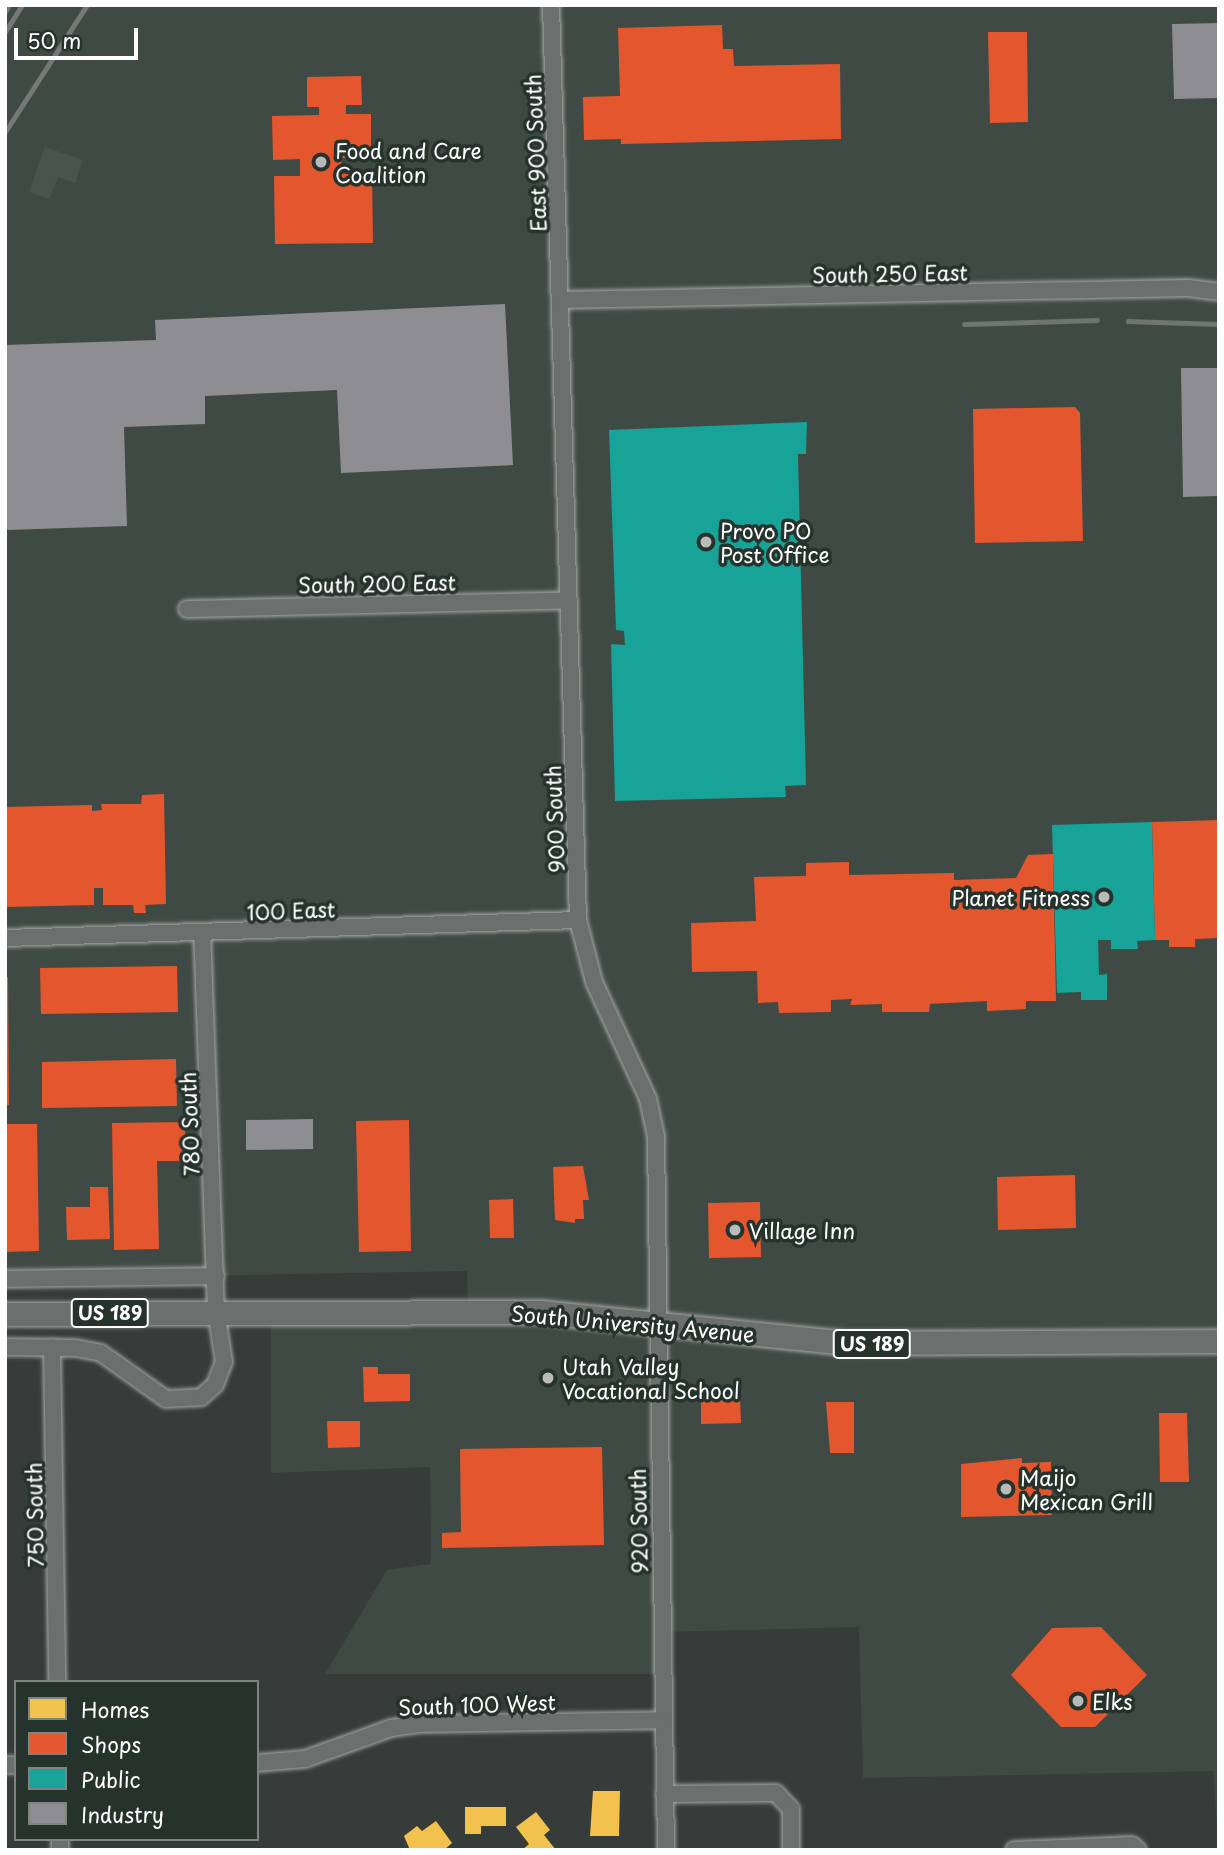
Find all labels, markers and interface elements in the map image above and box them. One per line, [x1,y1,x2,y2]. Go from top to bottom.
scale bar [18,14,142,58]
text: 50 m [27,24,81,56]
street label: East 900 South [520,74,550,232]
place label: Food and Care Coalition [335,137,483,187]
marker: Food and Care Coalition [313,154,329,170]
street label: South 250 East [811,259,969,287]
place label: Provo PO Post Office [720,517,830,567]
marker: Provo PO Post Office [698,534,714,550]
street label: South 200 East [297,569,457,597]
street label: 900 South [540,765,568,873]
place label: Planet Fitness [950,884,1090,910]
marker: Planet Fitness [1096,889,1112,905]
street label: 100 East [245,896,337,924]
street label: 780 South [175,1071,203,1177]
place label: Village Inn [749,1217,855,1243]
marker: Village Inn [727,1222,743,1238]
road number: US 189 [70,1298,150,1329]
street label: South University Avenue [510,1300,756,1346]
road number: US 189 [832,1328,912,1360]
place label: Utah Valley Vocational School [562,1353,739,1403]
marker: Utah Valley Vocational School [540,1370,556,1386]
street label: 750 South [20,1463,48,1567]
place label: Maijo Mexican Grill [1020,1464,1153,1514]
street label: 920 South [624,1468,652,1574]
marker: Maijo Mexican Grill [998,1481,1014,1497]
legend [14,1680,259,1841]
place label: Elks [1092,1688,1133,1714]
street label: South 100 West [396,1689,558,1719]
text: Homes [81,1693,149,1725]
marker: Elks [1070,1693,1086,1709]
text: Shops [81,1728,141,1760]
text: Public [81,1763,141,1795]
text: Industry [81,1798,164,1830]

